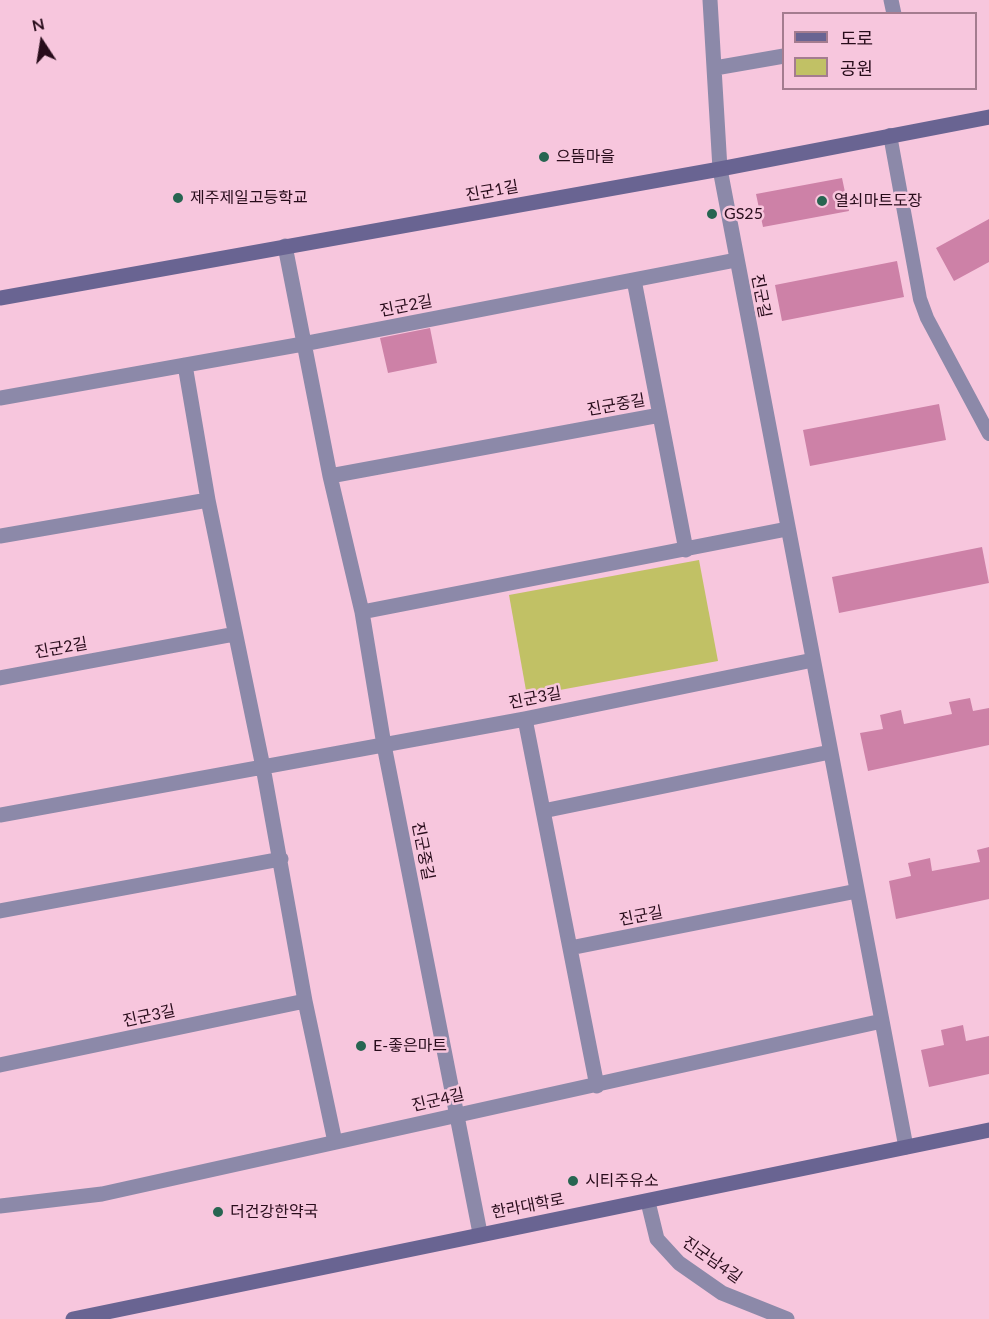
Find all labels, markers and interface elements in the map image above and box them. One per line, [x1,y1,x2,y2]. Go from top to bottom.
north arrow [12,12,72,72]
legend [782,12,977,90]
text: N [30,13,46,34]
text: 도로 [840,27,873,49]
text: 공원 [840,57,873,79]
place label: 으뜸마을 [556,147,615,167]
marker: 으뜸마을 [537,150,551,164]
street label: 진군1길 [464,177,520,205]
place label: 제주제일고등학교 [190,188,308,208]
marker: 제주제일고등학교 [171,191,185,205]
place label: 열쇠마트도장 [834,191,922,211]
marker: 열쇠마트도장 [815,194,829,208]
place label: GS25 [724,204,763,224]
marker: GS25 [705,207,719,221]
street label: 진군길 [747,272,775,320]
street label: 진군2길 [378,291,434,321]
street label: 진군중길 [585,390,647,420]
street label: 진군2길 [33,634,89,662]
street label: 진군3길 [507,683,563,713]
street label: 진군중길 [408,820,438,882]
street label: 진군길 [617,902,665,930]
street label: 진군3길 [121,1001,177,1031]
place label: E-좋은마트 [373,1036,447,1056]
marker: E-좋은마트 [354,1039,368,1053]
street label: 진군4길 [410,1085,466,1115]
place label: 시티주유소 [585,1171,659,1191]
marker: 시티주유소 [566,1174,580,1188]
street label: 한라대학로 [490,1190,566,1222]
place label: 더건강한약국 [230,1202,318,1222]
marker: 더건강한약국 [211,1205,225,1219]
street label: 진군남4길 [679,1233,745,1287]

